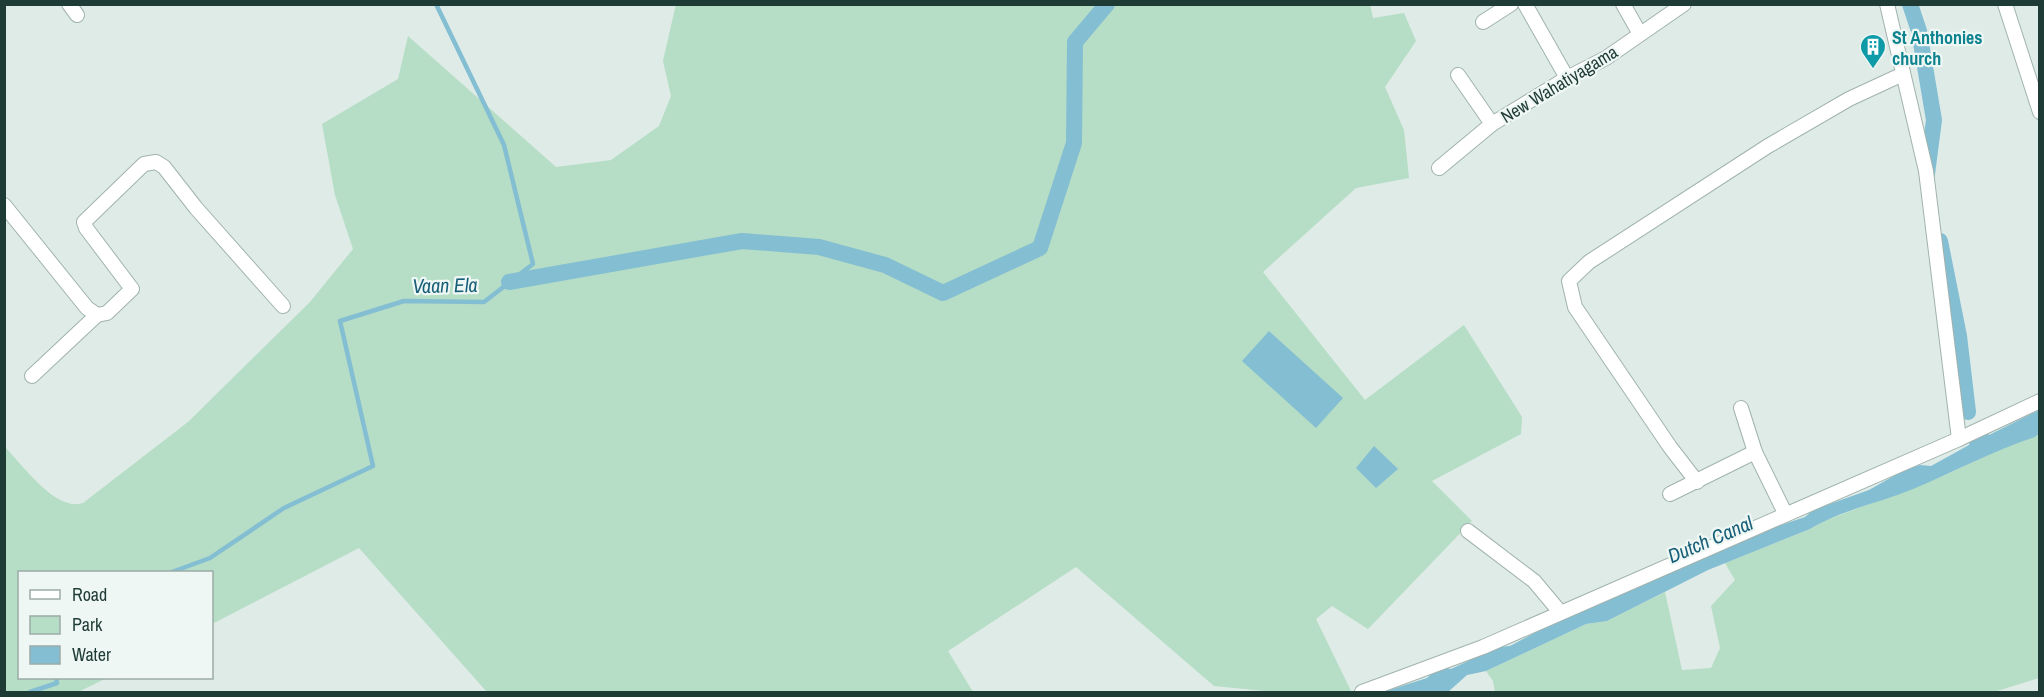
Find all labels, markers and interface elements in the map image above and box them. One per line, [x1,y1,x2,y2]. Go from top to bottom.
place label: St Anthonies church [1892,25,1983,71]
building icon: St Anthonies church [1858,32,1888,70]
street label: New Wahatiyagama [1496,39,1622,129]
water label: Vaan Ela [412,271,478,299]
water label: Dutch Canal [1663,509,1757,569]
legend [18,571,213,679]
text: Road [72,582,107,607]
text: Park [72,612,103,637]
text: Water [72,642,111,667]

